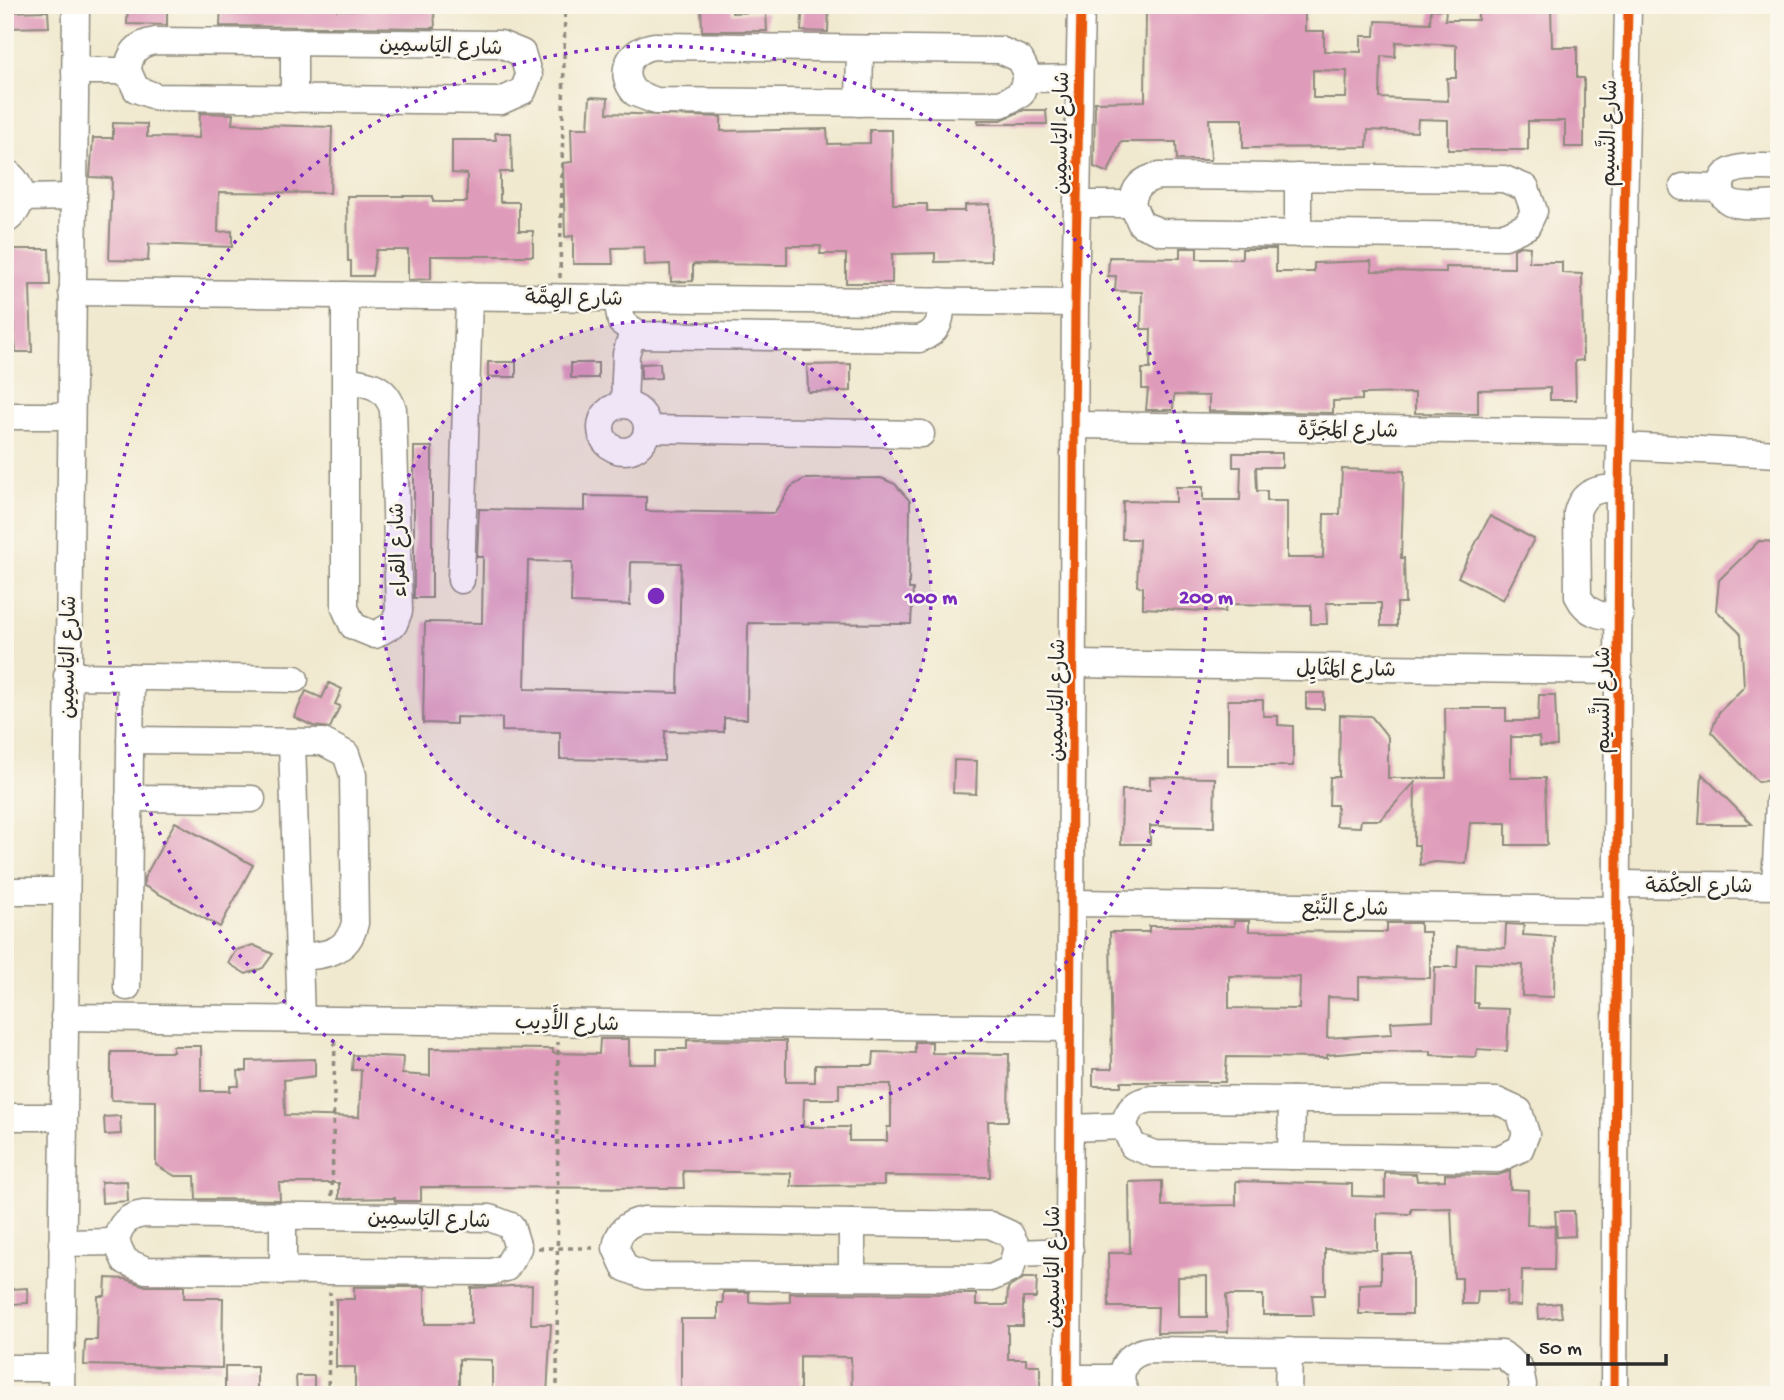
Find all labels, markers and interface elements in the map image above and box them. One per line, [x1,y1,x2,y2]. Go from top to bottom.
street label: شارع اليَاسمِين [379,34,503,63]
street label: شارع اليَاسمِين [1050,71,1077,195]
street label: شارع النَّسيم [1592,79,1625,187]
street label: شارع الهِمَّة [525,284,623,314]
street label: شارع المَجَرَّة [1298,417,1398,446]
street label: شارع القراء [386,502,415,598]
centre of rings [644,584,668,608]
text: 100 m [904,587,957,612]
text: 200 m [1179,587,1233,612]
street label: شارع اليَاسمِين [57,595,84,719]
street label: شارع اليَاسمِين [1046,638,1073,762]
street label: شارع النَّسيم [1587,646,1618,754]
street label: شارع المَثَايِل [1296,655,1396,686]
street label: شارع الحِكْمَة [1646,871,1752,901]
street label: شارع النَّبْع [1301,892,1389,924]
street label: شارع الأَدِيب [515,1003,619,1039]
street label: شارع اليَاسمِين [1043,1205,1068,1329]
street label: شارع اليَاسمِين [367,1207,491,1236]
scale bar [1528,1323,1667,1367]
text: 50 m [1539,1338,1582,1363]

